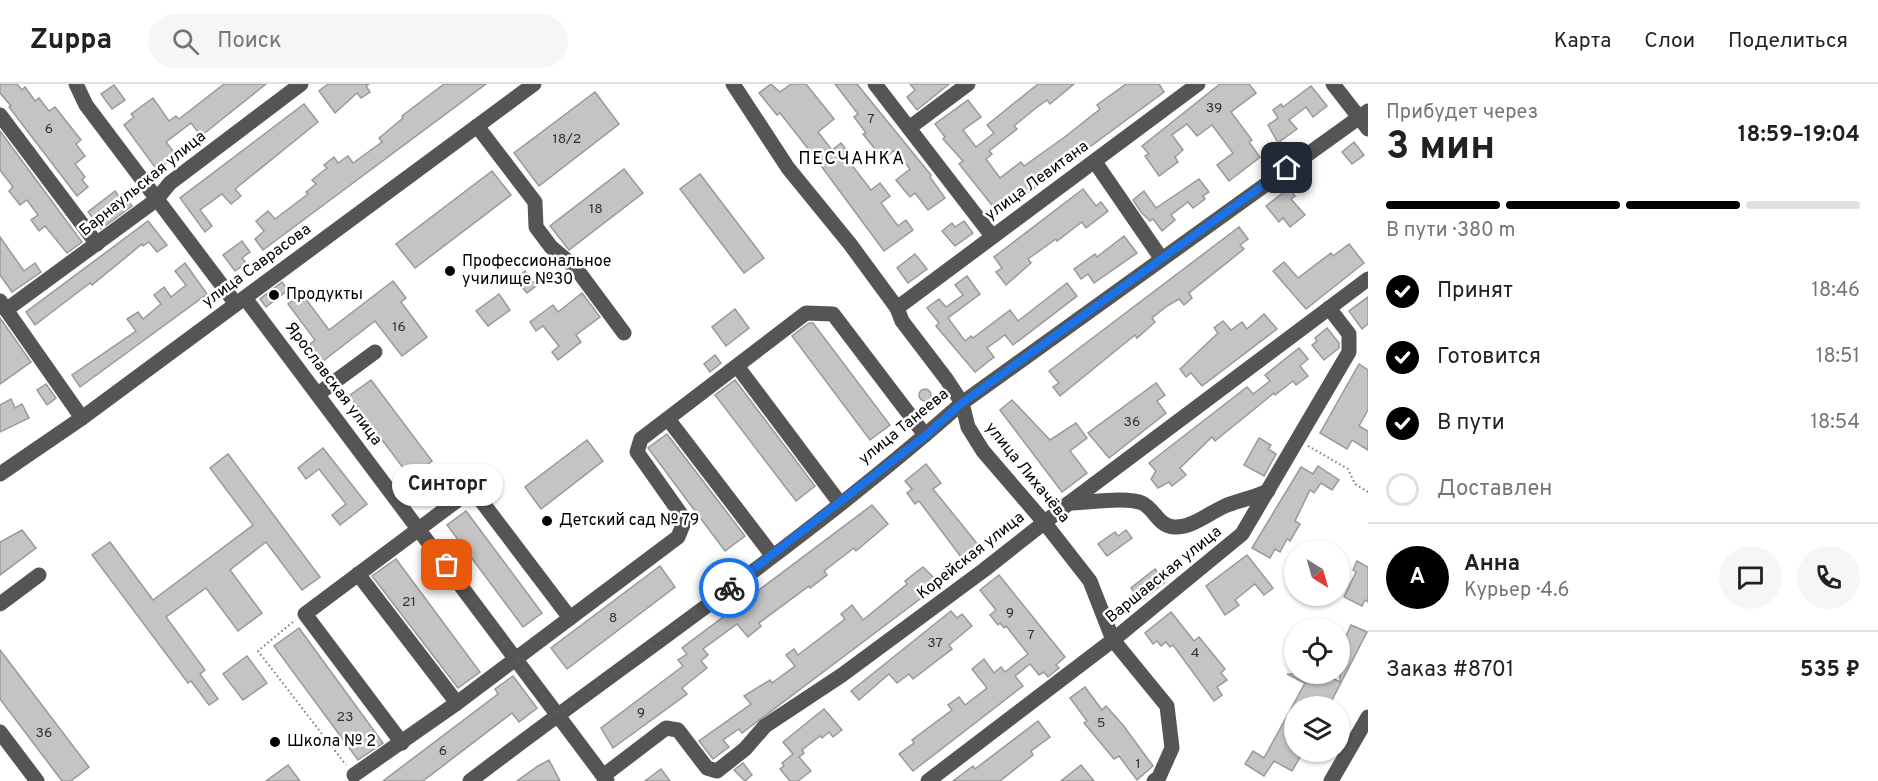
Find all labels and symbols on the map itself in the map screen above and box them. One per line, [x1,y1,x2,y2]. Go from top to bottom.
house number: 39 [1206,100,1222,117]
house number: 7 [867,111,875,128]
house number: 6 [45,121,53,138]
street label: Барнаульская улица [76,127,210,241]
house number: 18/2 [553,131,581,148]
street label: улица Левитана [981,137,1093,225]
pin [1261,142,1312,193]
district label: ПЕСЧАНКА [798,148,906,171]
house number: 18 [589,201,603,218]
street label: улица Саврасова [199,220,315,312]
place label: Профессиональное училище №30 [462,252,611,290]
marker: Профессиональное училище №30 [443,264,457,278]
place label: Продукты [286,285,363,305]
marker: Продукты [267,288,281,302]
street label: Ярославская улица [280,318,386,450]
house number: 16 [392,319,406,336]
street label: улица Танеева [855,384,953,470]
house number: 36 [1124,414,1140,431]
street label: улица Лихачёва [980,419,1074,527]
callout: Синторг [392,463,502,505]
street label: Корейская улица [913,508,1029,604]
place label: Детский сад № 79 [559,511,699,531]
marker: Детский сад № 79 [540,514,554,528]
street label: Варшавская улица [1102,522,1226,628]
pin [421,539,472,590]
north arrow [1284,540,1350,606]
courier [699,558,759,618]
house number: 21 [402,594,416,611]
house number: 9 [1006,605,1014,622]
house number: 8 [609,610,617,627]
house number: 7 [1027,627,1035,644]
house number: 37 [927,635,943,652]
house number: 4 [1191,645,1199,662]
house number: 9 [637,705,645,722]
house number: 23 [337,709,354,726]
house number: 5 [1097,715,1105,732]
house number: 36 [36,725,52,742]
place label: Школа № 2 [287,732,376,752]
marker: Школа № 2 [268,735,282,749]
house number: 6 [439,743,447,760]
house number: 1 [1135,756,1141,773]

